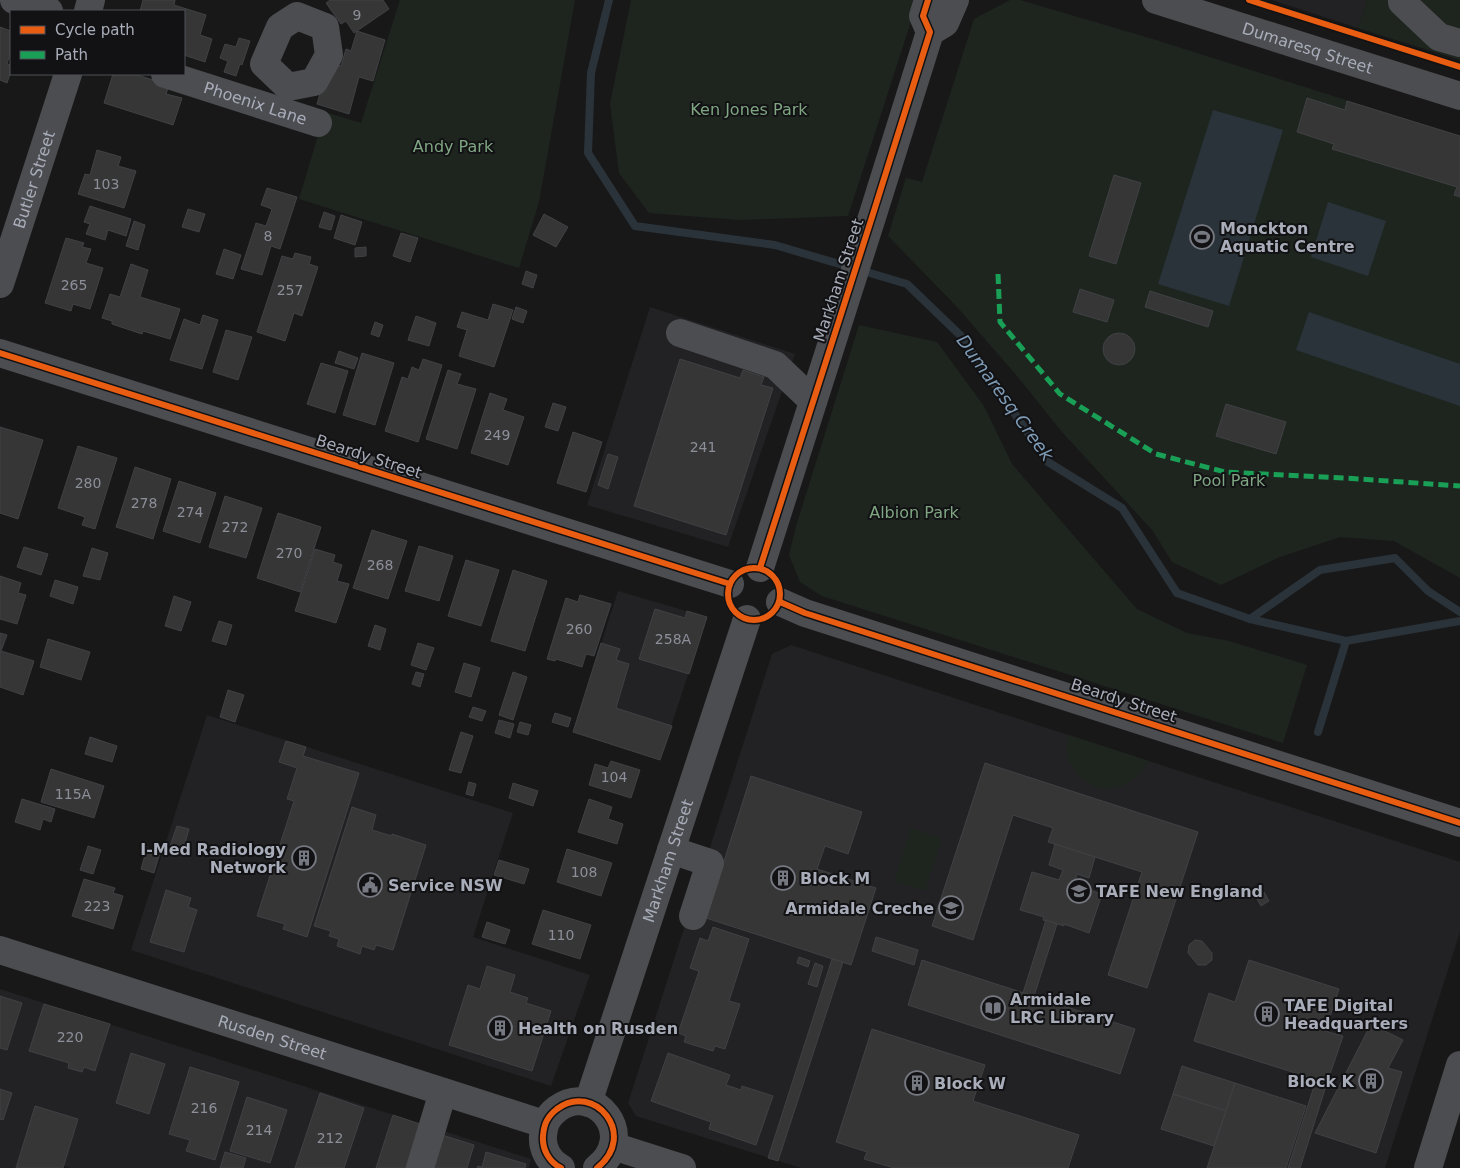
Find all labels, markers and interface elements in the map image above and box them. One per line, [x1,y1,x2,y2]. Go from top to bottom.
house number: 9 [353,7,361,23]
legend [10,10,185,75]
street label: Dumaresq Street [1240,19,1375,78]
text: Cycle path [55,21,135,39]
text: Path [55,46,88,64]
street label: Phoenix Lane [201,78,309,129]
park label: Ken Jones Park [690,100,808,119]
street label: Butler Street [10,128,59,231]
park label: Andy Park [413,137,494,156]
house number: 103 [93,176,119,192]
street label: Markham Street [810,216,867,344]
place label: Monckton Aquatic Centre [1220,219,1355,256]
sports icon: Monckton Aquatic Centre [1189,224,1215,250]
house number: 8 [264,228,272,244]
house number: 265 [61,277,87,293]
house number: 257 [277,282,303,298]
water label: Dumaresq Creek [952,330,1059,466]
house number: 249 [484,427,510,443]
street label: Beardy Street [313,430,424,483]
house number: 241 [690,439,716,455]
park label: Pool Park [1193,471,1266,490]
house number: 280 [75,475,101,491]
house number: 278 [131,495,157,511]
park label: Albion Park [869,503,960,522]
house number: 274 [177,504,203,520]
house number: 272 [222,519,248,535]
house number: 270 [276,545,302,561]
house number: 268 [367,557,393,573]
house number: 260 [566,621,592,637]
house number: 258A [655,631,692,647]
street label: Beardy Street [1068,674,1179,727]
house number: 104 [601,769,627,785]
house number: 115A [55,786,92,802]
street label: Markham Street [639,797,697,925]
place label: I-Med Radiology Network [140,840,287,877]
building icon: I-Med Radiology Network [291,845,317,871]
house number: 108 [571,864,597,880]
building icon: Block M [770,865,796,891]
place label: Block M [800,869,870,888]
public building icon: Service NSW [357,872,383,898]
place label: Service NSW [388,876,503,895]
school or university icon: TAFE New England [1066,878,1092,904]
place label: TAFE New England [1096,882,1263,901]
school or university icon: Armidale Creche [938,895,964,921]
house number: 223 [84,898,110,914]
place label: Armidale Creche [785,899,934,918]
house number: 110 [548,927,574,943]
place label: Armidale LRC Library [1010,990,1115,1027]
library icon: Armidale LRC Library [980,995,1006,1021]
place label: TAFE Digital Headquarters [1284,996,1408,1033]
building icon: TAFE Digital Headquarters [1254,1001,1280,1027]
street label: Rusden Street [216,1011,329,1064]
building icon: Health on Rusden [487,1015,513,1041]
place label: Health on Rusden [518,1019,678,1038]
house number: 220 [57,1029,83,1045]
building icon: Block K [1358,1068,1384,1094]
building icon: Block W [904,1070,930,1096]
place label: Block K [1287,1072,1355,1091]
place label: Block W [934,1074,1006,1093]
house number: 216 [191,1100,217,1116]
house number: 214 [246,1122,272,1138]
house number: 212 [317,1130,343,1146]

